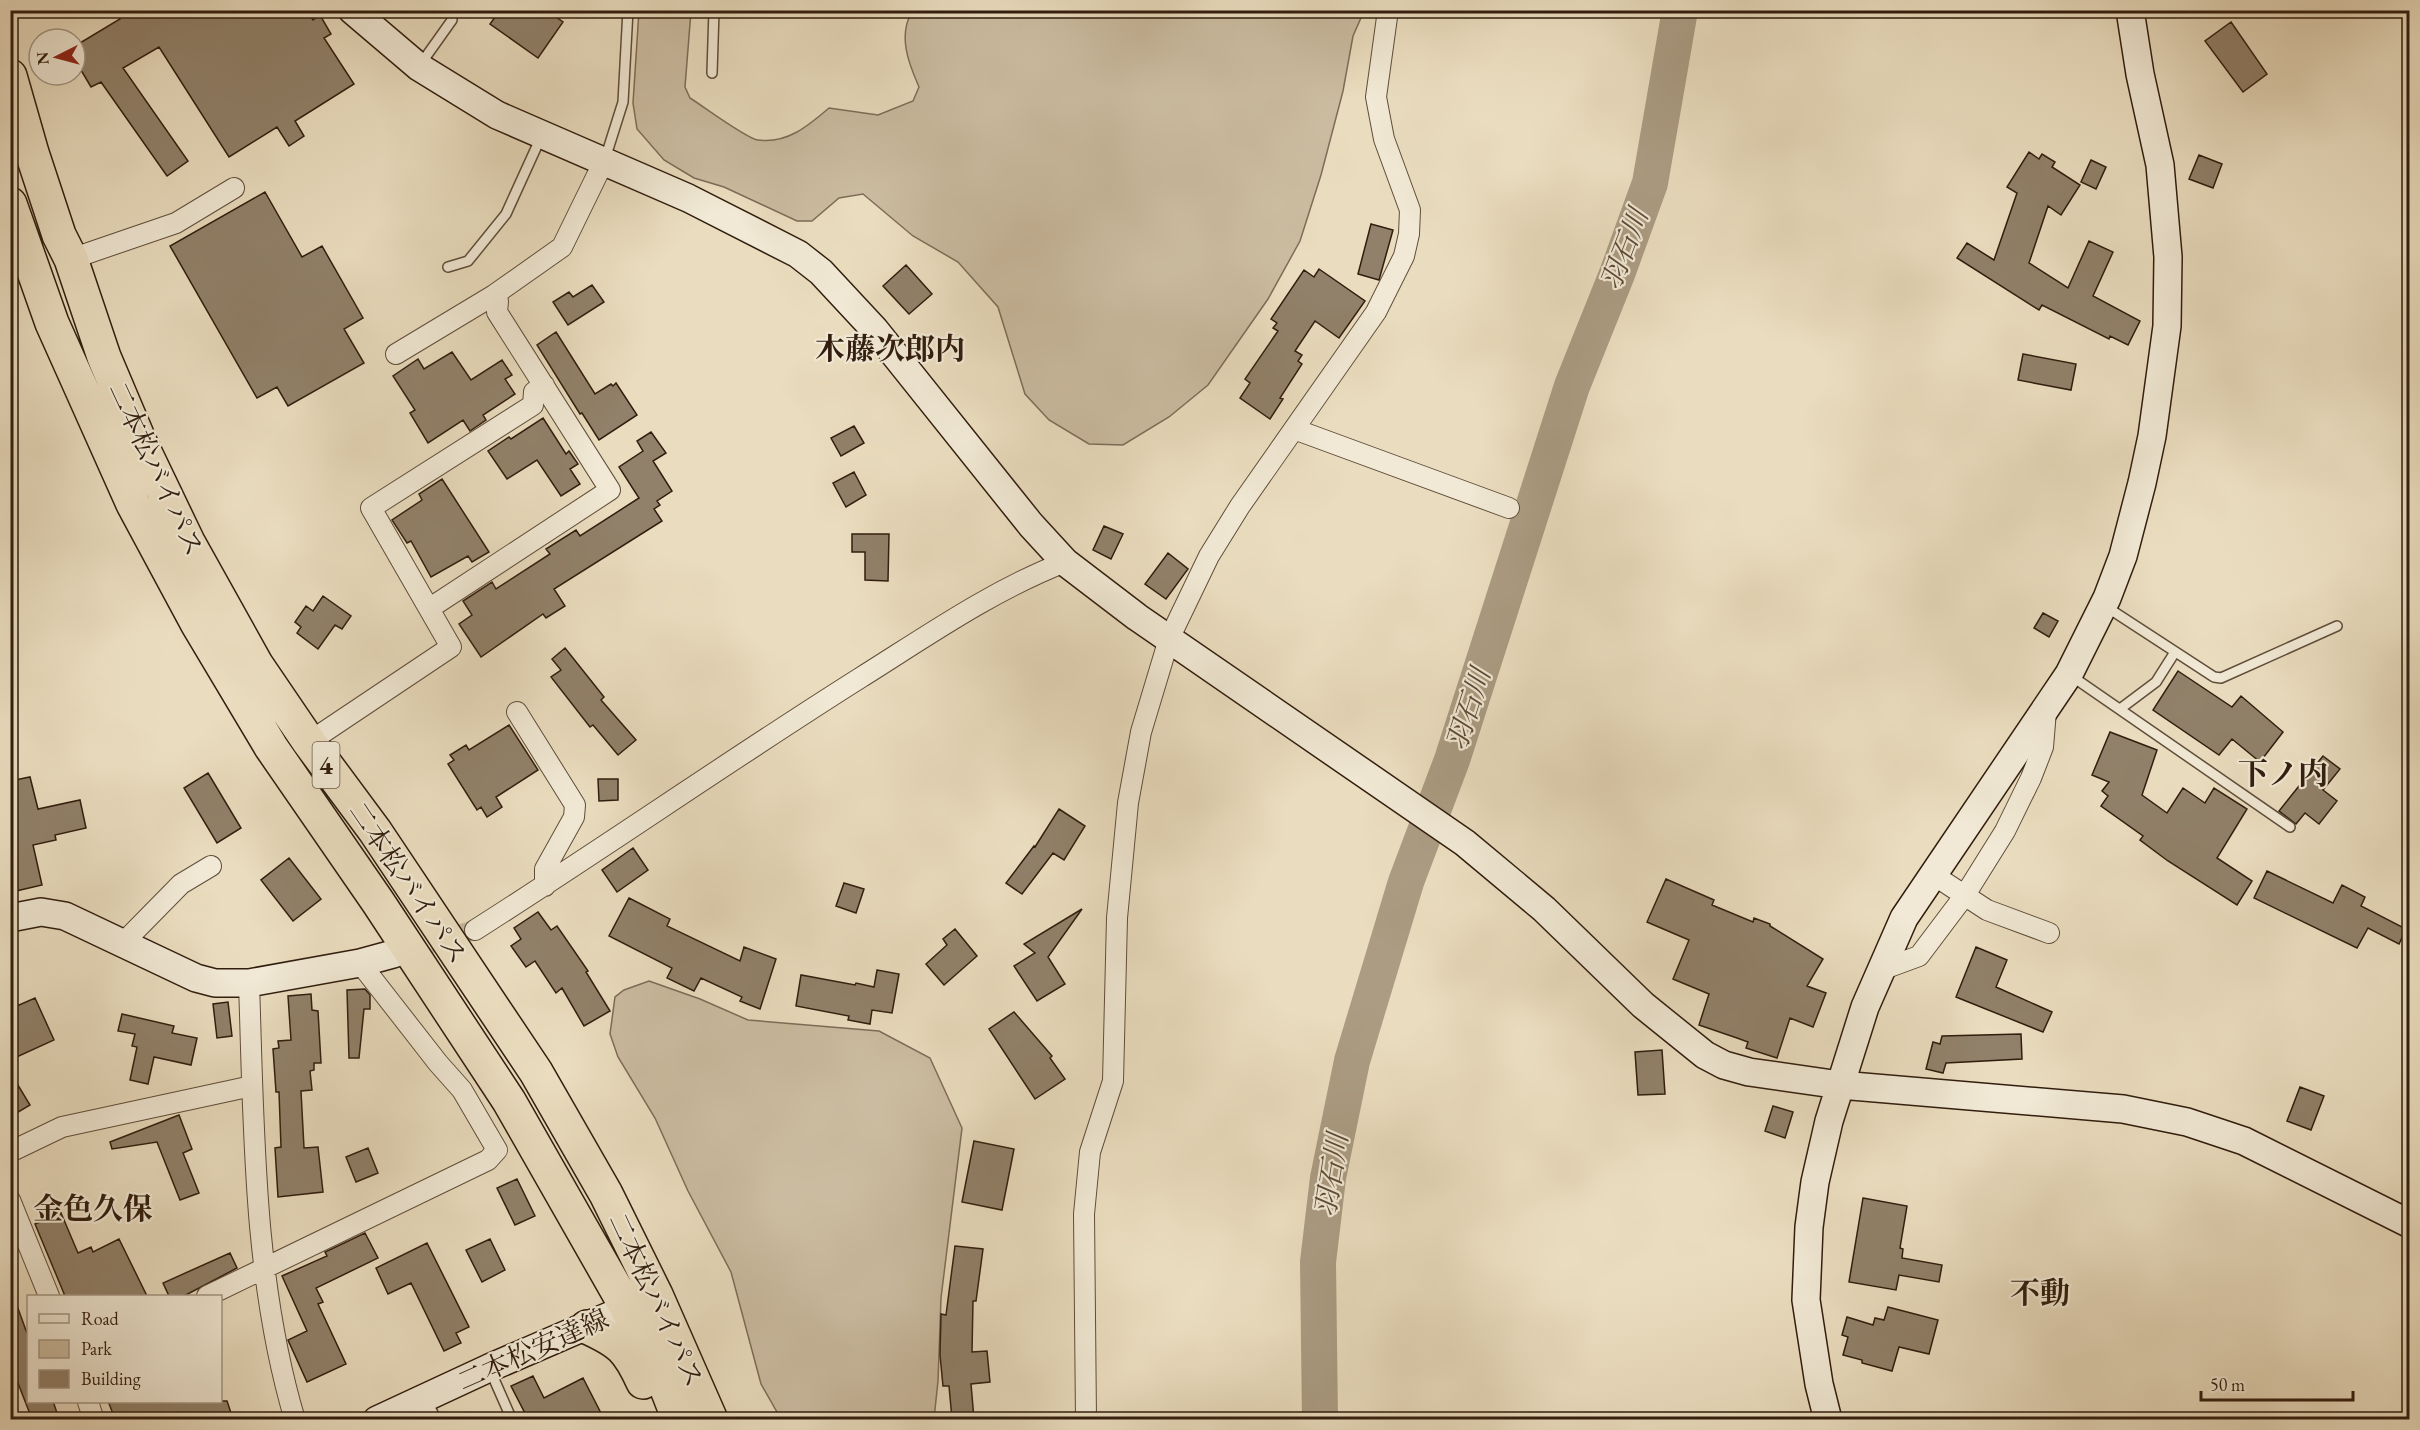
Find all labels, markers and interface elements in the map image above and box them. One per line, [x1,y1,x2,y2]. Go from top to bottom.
north arrow [27,27,87,87]
text: N [31,51,54,66]
water label: 羽石川 [1592,201,1657,295]
district label: 木藤次郎内 [815,329,965,368]
street label: 二本松バイパス [101,376,212,562]
water label: 羽石川 [1438,661,1499,755]
road number: 4 [312,742,340,788]
district label: 下ノ内 [2238,754,2328,793]
street label: 二本松バイパス [341,795,476,971]
water label: 羽石川 [1307,1128,1356,1219]
district label: 金色久保 [33,1189,153,1228]
street label: 二本松バイパス [601,1207,712,1393]
district label: 不動 [2010,1273,2070,1312]
legend [27,1295,222,1403]
street label: 二本松安達線 [452,1301,614,1398]
text: Road [81,1307,120,1330]
text: Park [81,1337,112,1360]
scale bar [2201,1364,2352,1402]
text: Building [81,1367,141,1390]
text: 50 m [2210,1373,2245,1396]

